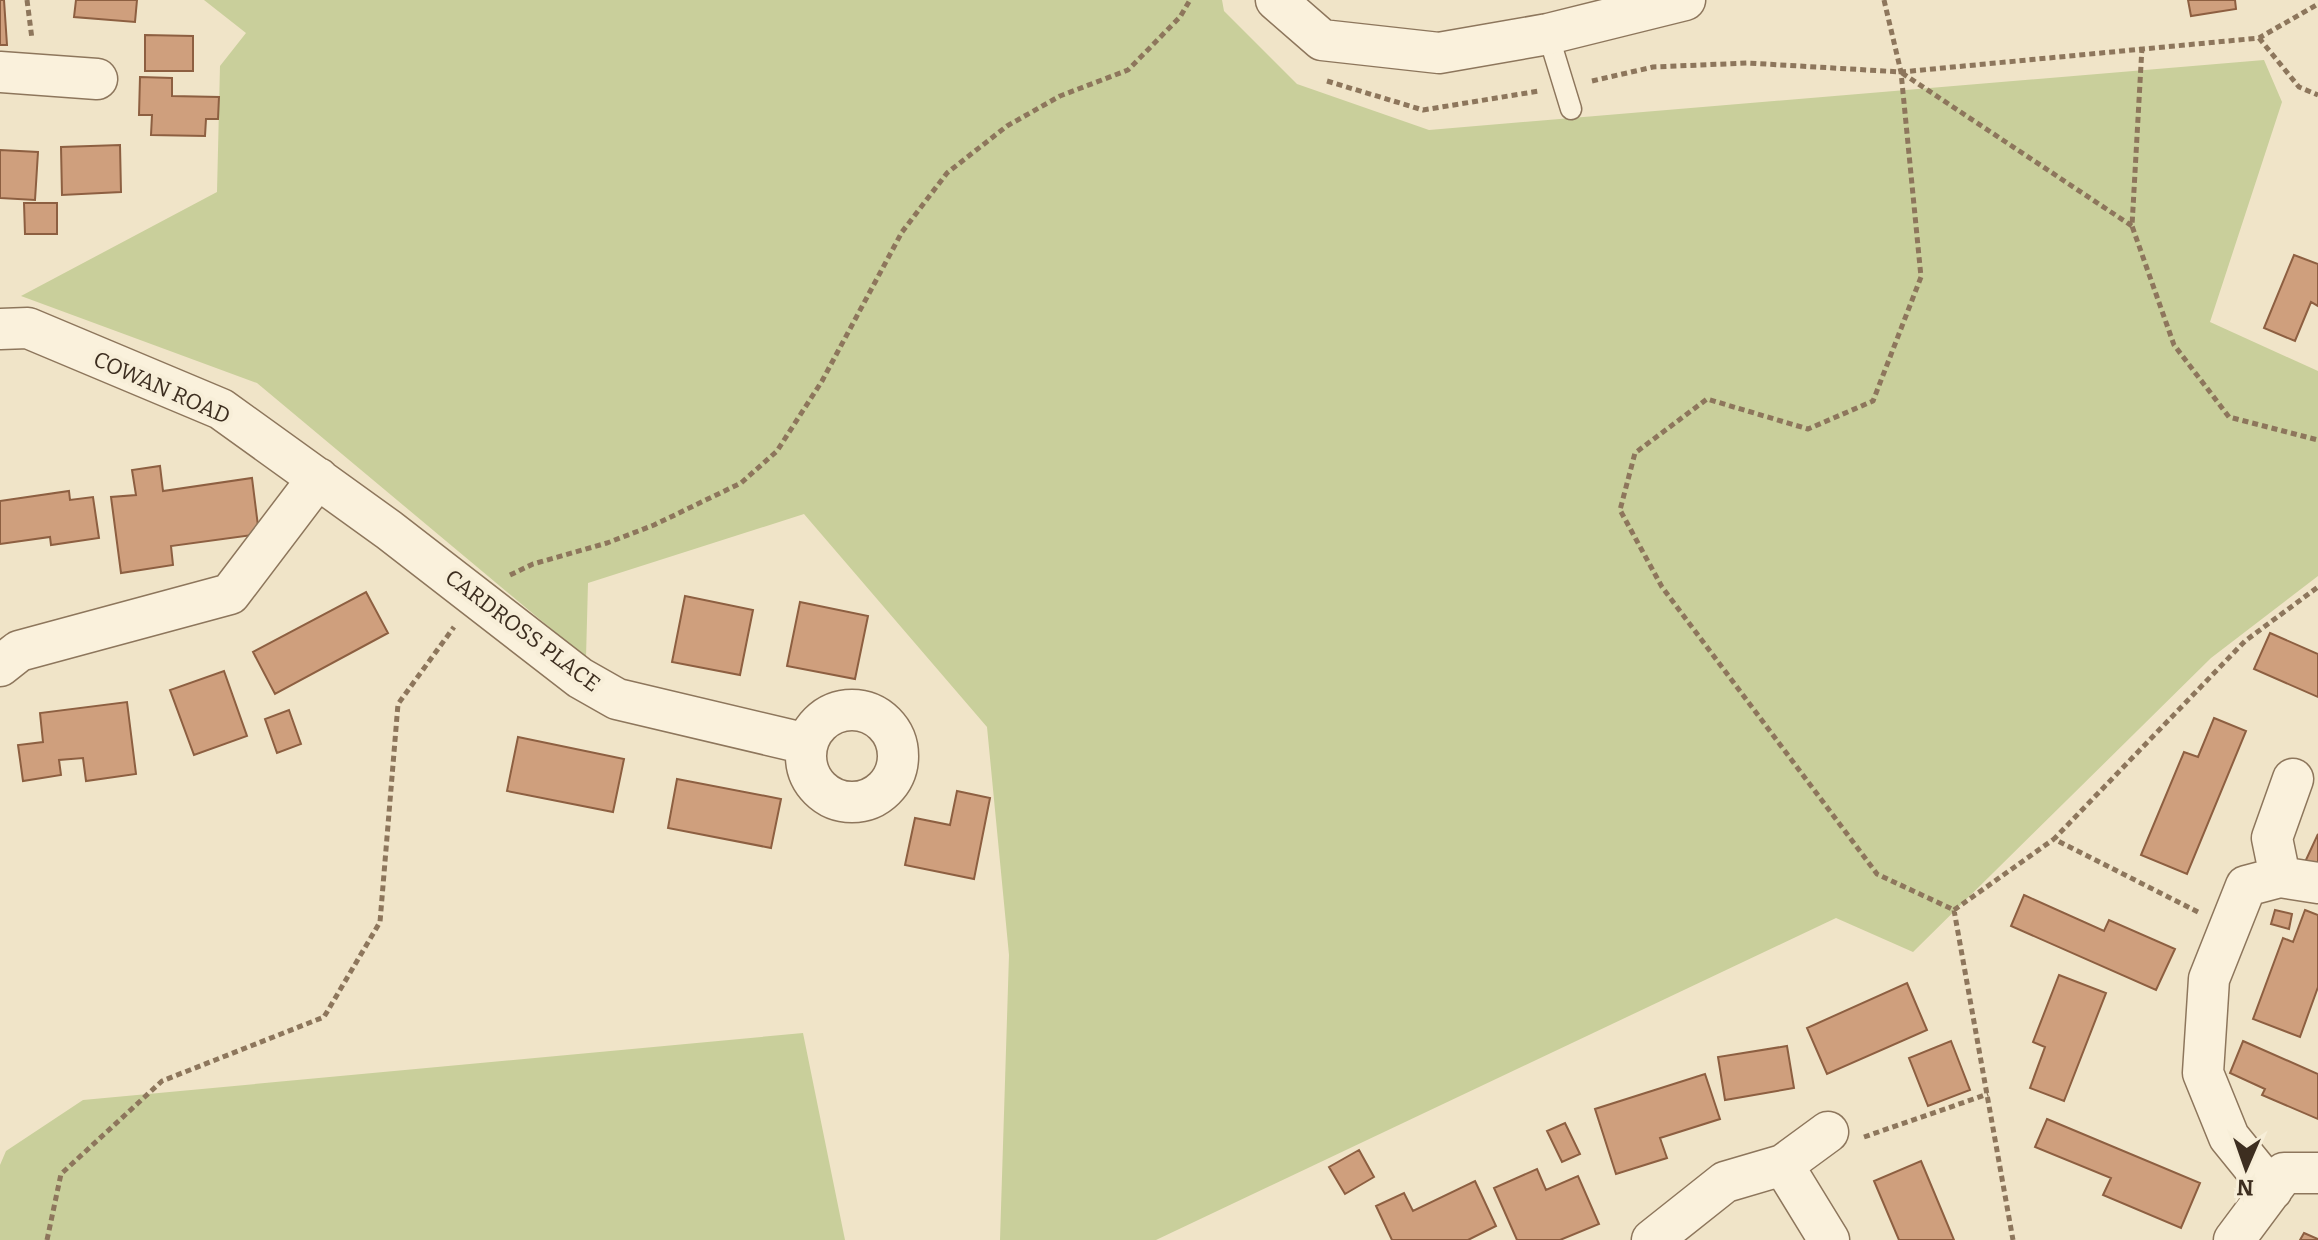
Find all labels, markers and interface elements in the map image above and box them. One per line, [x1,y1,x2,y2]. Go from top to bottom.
street label: COWAN ROAD [89,345,234,430]
street label: CARDROSS PLACE [440,563,605,697]
north arrow [2206,1128,2286,1208]
text: N [2236,1174,2254,1201]

